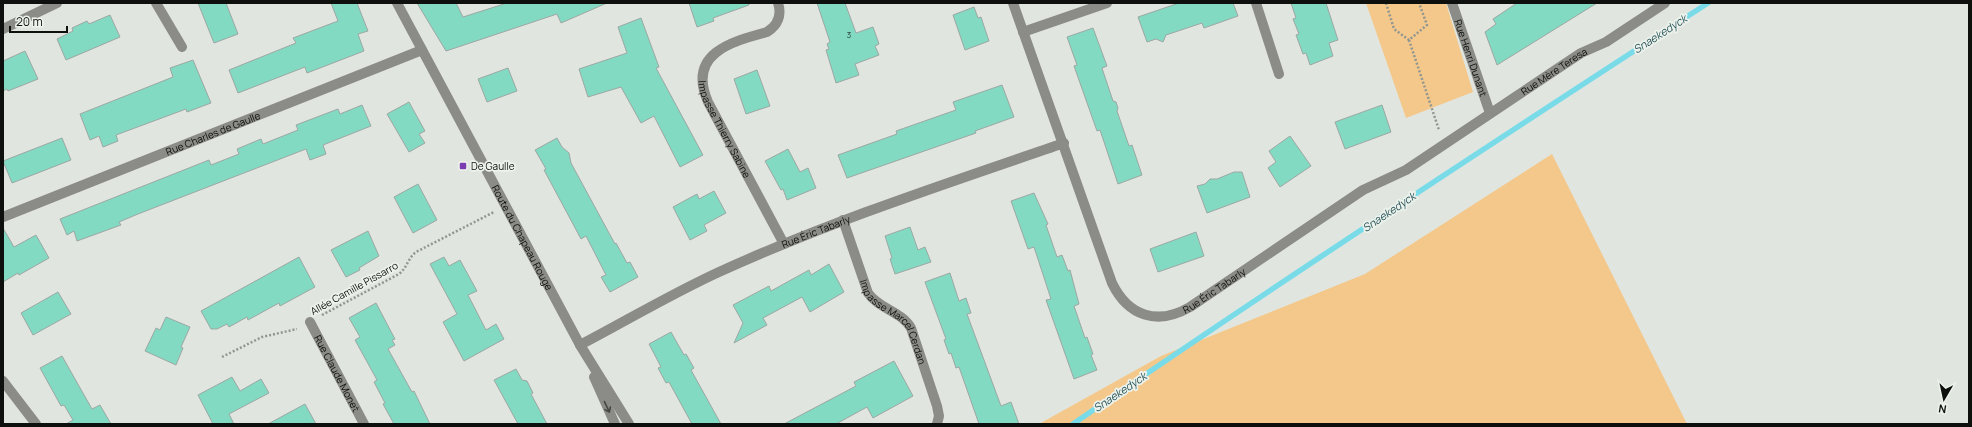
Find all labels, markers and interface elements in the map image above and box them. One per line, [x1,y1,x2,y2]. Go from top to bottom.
scale bar [10,8,67,34]
water label: Snaekedyck [1630,10,1691,57]
text: 20 m [16,13,43,30]
street label: Rue Henri Dunant [1451,17,1491,98]
house number: 3 [847,29,851,40]
street label: Rue Mère Teresa [1518,44,1589,98]
street label: Impasse Thierry Sabine [695,80,754,180]
street label: Rue Charles de Gaulle [164,108,263,158]
place label: De Gaulle [471,159,515,173]
marker: De Gaulle [458,161,468,171]
street label: Route du Chapeau Rouge [489,182,556,293]
water label: Snaekedyck [1359,187,1420,235]
street label: Rue Éric Tabarly [779,211,853,251]
street label: Allée Camille Pissarro [308,258,400,318]
street label: Rue Éric Tabarly [1180,264,1249,317]
street label: Impasse Marcel Cerdan [857,277,930,366]
street label: Rue Claude Monet [311,332,363,414]
water label: Snaekedyck [1090,367,1151,415]
north arrow [1924,379,1964,419]
one-way arrow [604,400,611,412]
text: N [1937,401,1947,417]

